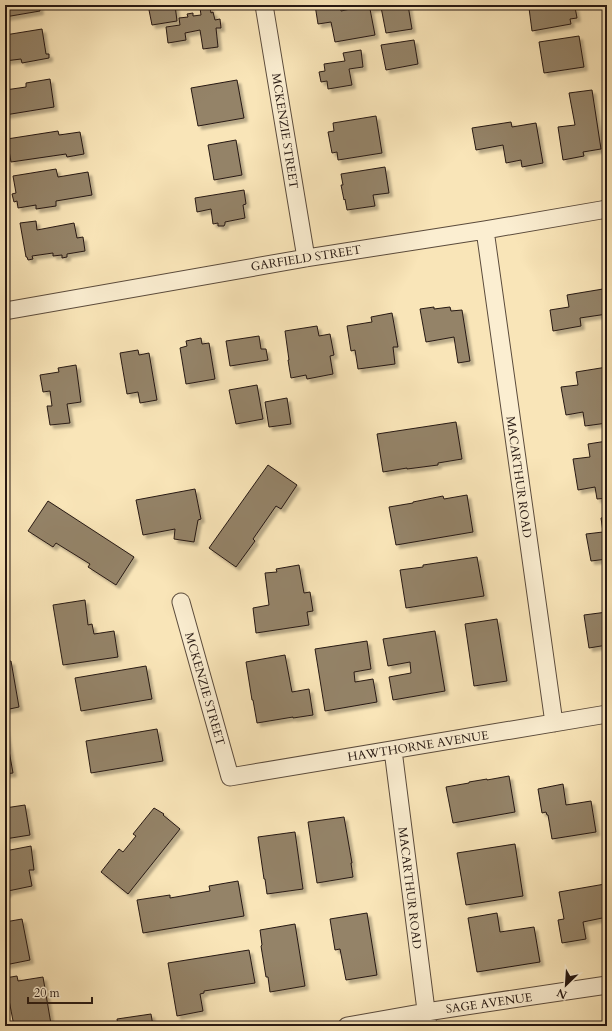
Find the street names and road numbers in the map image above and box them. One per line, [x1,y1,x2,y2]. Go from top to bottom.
street label: MCKENZIE STREET [268,72,302,190]
street label: GARFIELD STREET [250,241,363,275]
street label: MACARTHUR ROAD [503,415,536,539]
street label: MCKENZIE STREET [181,631,229,748]
street label: HAWTHORNE AVENUE [346,727,490,765]
street label: MACARTHUR ROAD [395,826,425,950]
street label: SAGE AVENUE [445,989,533,1017]

